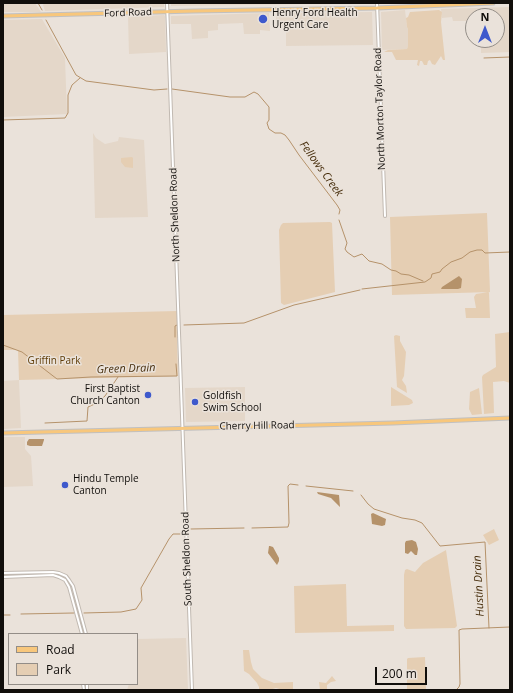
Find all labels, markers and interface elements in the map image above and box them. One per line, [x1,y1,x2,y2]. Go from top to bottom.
street label: Ford Road [104,6,152,20]
place label: Henry Ford Health Urgent Care [272,7,358,30]
north arrow [465,8,505,48]
text: N [481,9,489,24]
marker: Henry Ford Health Urgent Care [257,13,269,25]
street label: North Morton Taylor Road [372,48,388,170]
water label: Fellows Creek [297,139,345,199]
street label: North Sheldon Road [167,168,183,262]
park label: Griffin Park [28,355,80,367]
water label: Green Drain [96,361,156,377]
place label: First Baptist Church Canton [70,383,140,406]
marker: First Baptist Church Canton [143,390,153,400]
place label: Goldfish Swim School [203,390,262,414]
marker: Goldfish Swim School [190,397,200,407]
street label: Cherry Hill Road [219,419,295,433]
place label: Hindu Temple Canton [73,473,139,496]
marker: Hindu Temple Canton [60,480,70,490]
street label: South Sheldon Road [179,512,195,606]
water label: Hustin Drain [471,555,487,617]
legend [8,633,138,685]
text: Road [46,641,75,658]
scale bar [377,659,429,685]
text: Park [46,661,71,678]
text: 200 m [382,665,417,682]

